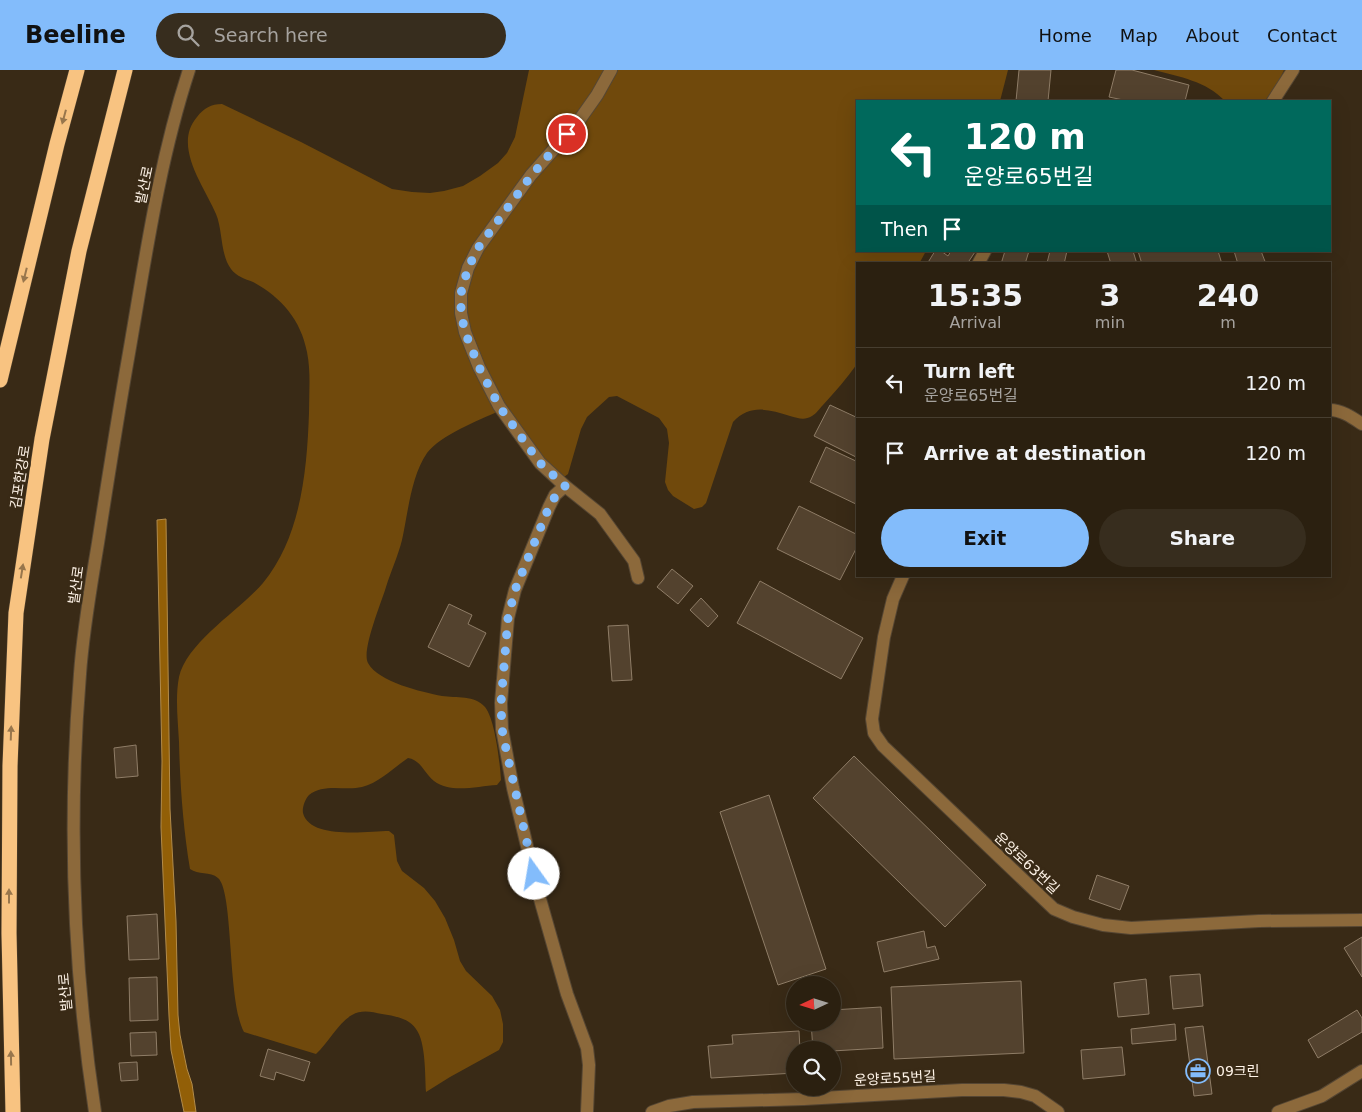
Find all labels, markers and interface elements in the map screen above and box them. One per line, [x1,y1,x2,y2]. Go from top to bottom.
search box [156,13,506,58]
text: Beeline [25,21,126,49]
icon: search [174,21,202,49]
text: Search here [214,24,328,46]
text: Home [1039,25,1092,46]
text: Map [1120,25,1158,46]
text: About [1186,25,1239,46]
text: Contact [1267,25,1337,46]
one-way arrow [60,110,68,125]
pin [546,113,588,155]
text: 120 m [964,117,1086,157]
icon: arrive [553,120,581,148]
icon: left [881,120,946,185]
street label: 발산로 [132,164,156,206]
text: 운양로65번길 [964,164,1093,189]
icon: arrive [938,215,966,243]
text: Then [881,218,928,240]
one-way arrow [21,267,29,282]
text: 15:35 [928,278,1023,313]
text: 3 [1099,278,1120,313]
text: 240 [1197,278,1259,313]
text: Arrival [949,313,1001,332]
text: min [1095,313,1125,332]
text: m [1220,313,1236,332]
text: Turn left [924,360,1015,382]
icon: left [881,369,909,397]
text: 120 m [1245,372,1306,394]
text: 운양로65번길 [924,386,1018,405]
icon: arrive [881,439,909,467]
text: Arrive at destination [924,442,1146,464]
text: 120 m [1245,442,1306,464]
street label: 김포한강로 [7,444,33,510]
button: Exit [881,509,1089,567]
button: Share [1099,509,1306,567]
one-way arrow [19,563,27,579]
street label: 발산로 [65,565,87,605]
one-way arrow [8,725,16,741]
street label: 운양로63번길 [991,829,1063,897]
position arrow [507,847,559,899]
one-way arrow [5,887,13,903]
street label: 발산로 [55,972,75,1012]
north arrow [786,976,841,1031]
map controls [786,976,841,1096]
button: search [786,1041,841,1096]
one-way arrow [7,1050,15,1066]
office icon: 09크린 [1185,1058,1211,1084]
place label: 09크린 [1216,1063,1260,1079]
street label: 운양로55번길 [854,1068,936,1088]

